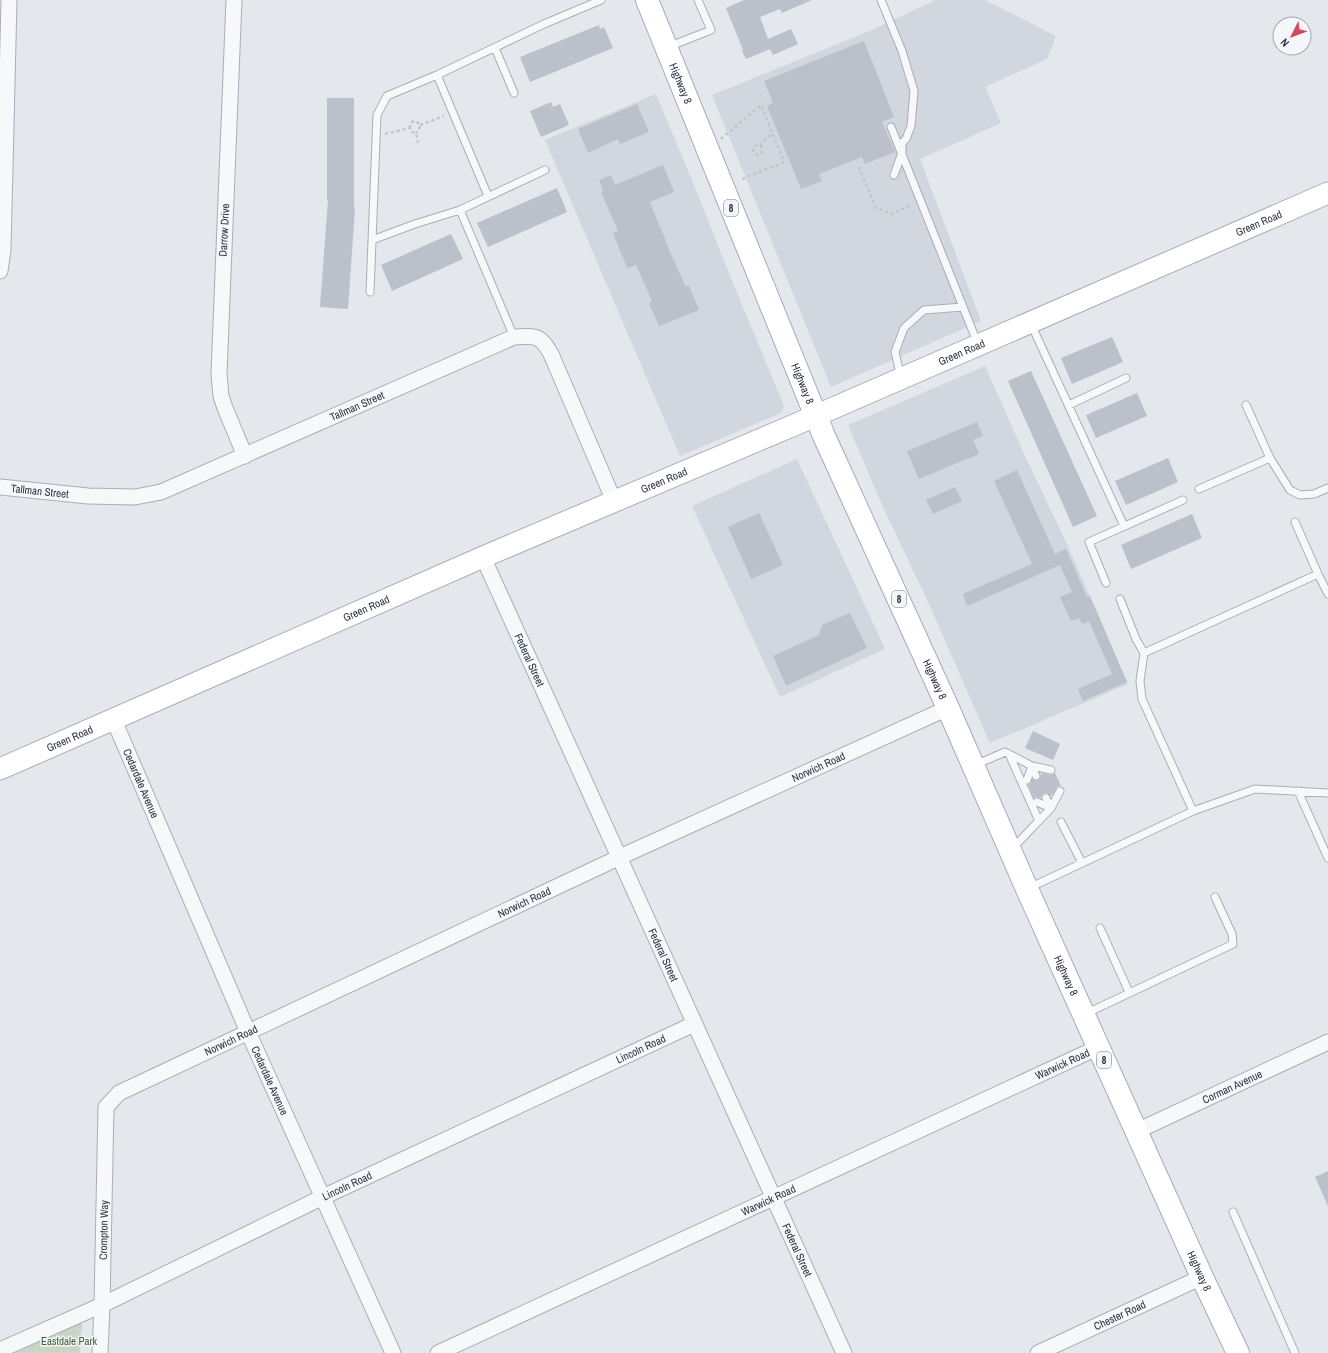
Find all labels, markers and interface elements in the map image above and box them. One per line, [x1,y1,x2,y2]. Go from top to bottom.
north arrow [1272,16,1312,56]
text: N [1277,36,1292,50]
street label: Highway 8 [666,61,695,106]
road number: 8 [724,200,738,216]
street label: Darrow Drive [216,203,232,257]
street label: Green Road [1233,207,1284,239]
street label: Green Road [936,336,987,369]
street label: Highway 8 [788,361,817,406]
street label: Tallman Street [328,388,387,424]
street label: Green Road [639,464,689,496]
street label: Tallman Street [10,481,70,501]
road number: 8 [892,591,906,607]
street label: Green Road [341,592,392,625]
street label: Federal Street [512,631,548,689]
street label: Highway 8 [920,657,950,702]
street label: Green Road [44,722,95,755]
street label: Cedardale Avenue [120,746,162,820]
street label: Norwich Road [790,749,847,785]
street label: Norwich Road [495,884,553,921]
street label: Federal Street [645,926,682,984]
street label: Highway 8 [1051,953,1081,998]
street label: Norwich Road [202,1022,260,1059]
street label: Lincoln Road [614,1031,668,1066]
street label: Cedardale Avenue [248,1044,292,1117]
street label: Warwick Road [1033,1045,1092,1083]
road number: 8 [1097,1052,1111,1068]
street label: Corman Avenue [1200,1067,1264,1107]
street label: Lincoln Road [320,1168,374,1203]
street label: Warwick Road [739,1181,798,1219]
street label: Crompton Way [96,1199,111,1260]
street label: Federal Street [779,1221,816,1279]
street label: Highway 8 [1184,1249,1215,1293]
street label: Chester Road [1091,1297,1148,1333]
park label: Eastdale Park [41,1334,98,1348]

